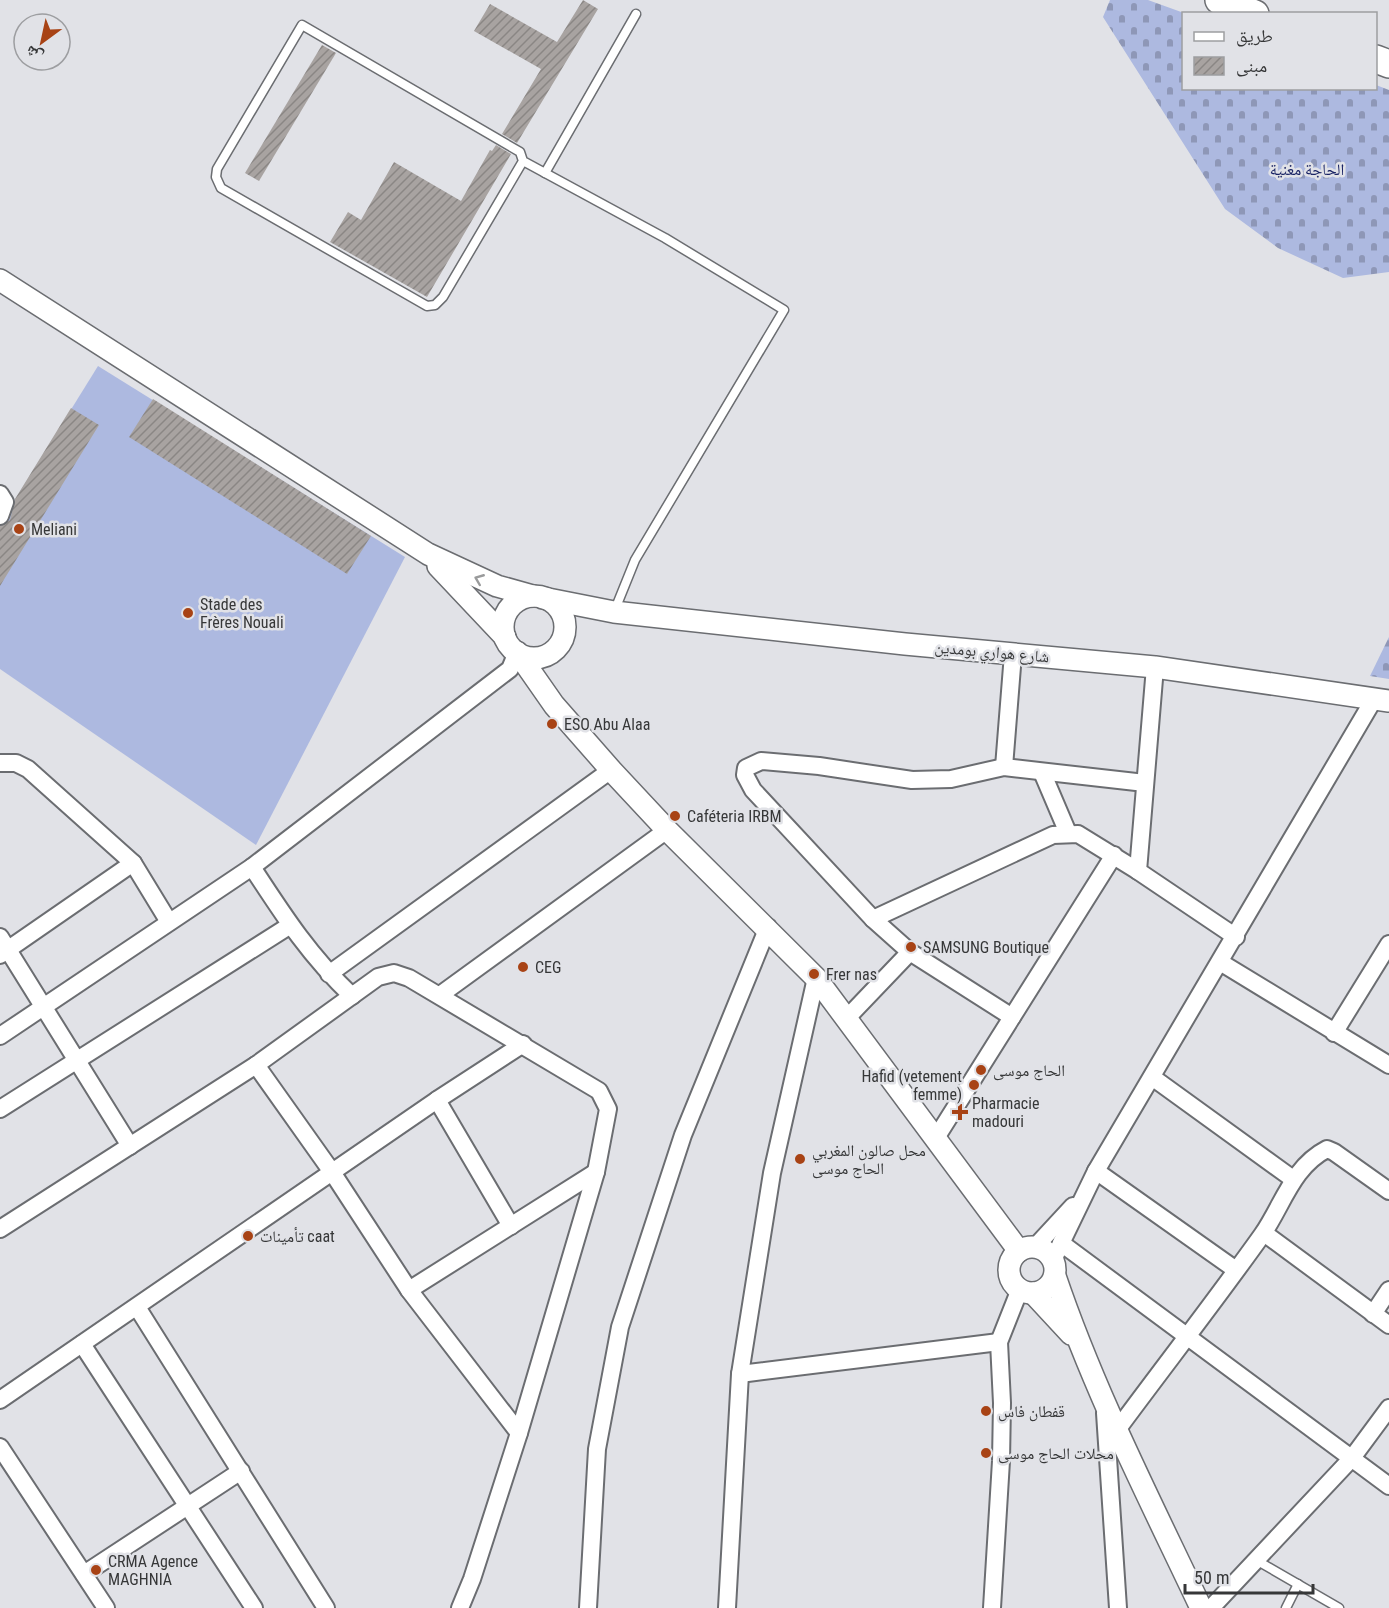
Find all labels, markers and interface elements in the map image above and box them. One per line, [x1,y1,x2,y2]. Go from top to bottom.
north arrow [12,12,72,72]
legend [1182,12,1377,90]
text: طريق [1236,25,1273,47]
text: ش [22,42,46,67]
text: مبنى [1236,55,1267,77]
park label: الحاجة مغنية [1270,160,1344,179]
place label: Meliani [31,520,77,539]
marker: Meliani [12,522,26,536]
one-way arrow [474,573,485,586]
place label: Stade des Frères Nouali [200,595,284,632]
marker: Stade des Frères Nouali [181,606,195,620]
street label: شارع هواري بومدين [934,638,1050,670]
place label: ESO Abu Alaa [564,715,650,734]
marker: ESO Abu Alaa [545,717,559,731]
place label: Caféteria IRBM [687,807,782,826]
marker: Caféteria IRBM [668,809,682,823]
place label: SAMSUNG Boutique [923,938,1049,957]
marker: SAMSUNG Boutique [904,940,918,954]
place label: CEG [535,958,561,977]
marker: CEG [516,960,530,974]
place label: Frer nas [826,965,877,984]
marker: Frer nas [807,967,821,981]
place label: الحاج موسى [993,1061,1065,1081]
marker: الحاج موسى [974,1063,988,1077]
place label: Hafid (vetement femme) [861,1067,962,1104]
marker: Hafid (vetement femme) [967,1078,981,1092]
place label: Pharmacie madouri [972,1094,1039,1131]
marker: Pharmacie madouri [953,1105,967,1119]
place label: محل صالون المغربي الحاج موسى [812,1141,926,1179]
marker: محل صالون المغربي الحاج موسى [793,1152,807,1166]
place label: تأمينات caat [260,1227,335,1246]
marker: تأمينات caat [241,1229,255,1243]
place label: قفطان فاس [998,1402,1065,1422]
marker: قفطان فاس [979,1404,993,1418]
place label: محلات الحاج موسى [998,1444,1114,1464]
marker: محلات الحاج موسى [979,1446,993,1460]
place label: CRMA Agence MAGHNIA [108,1552,198,1589]
scale bar [1185,1557,1312,1595]
marker: CRMA Agence MAGHNIA [89,1563,103,1577]
text: 50 m [1194,1567,1229,1588]

